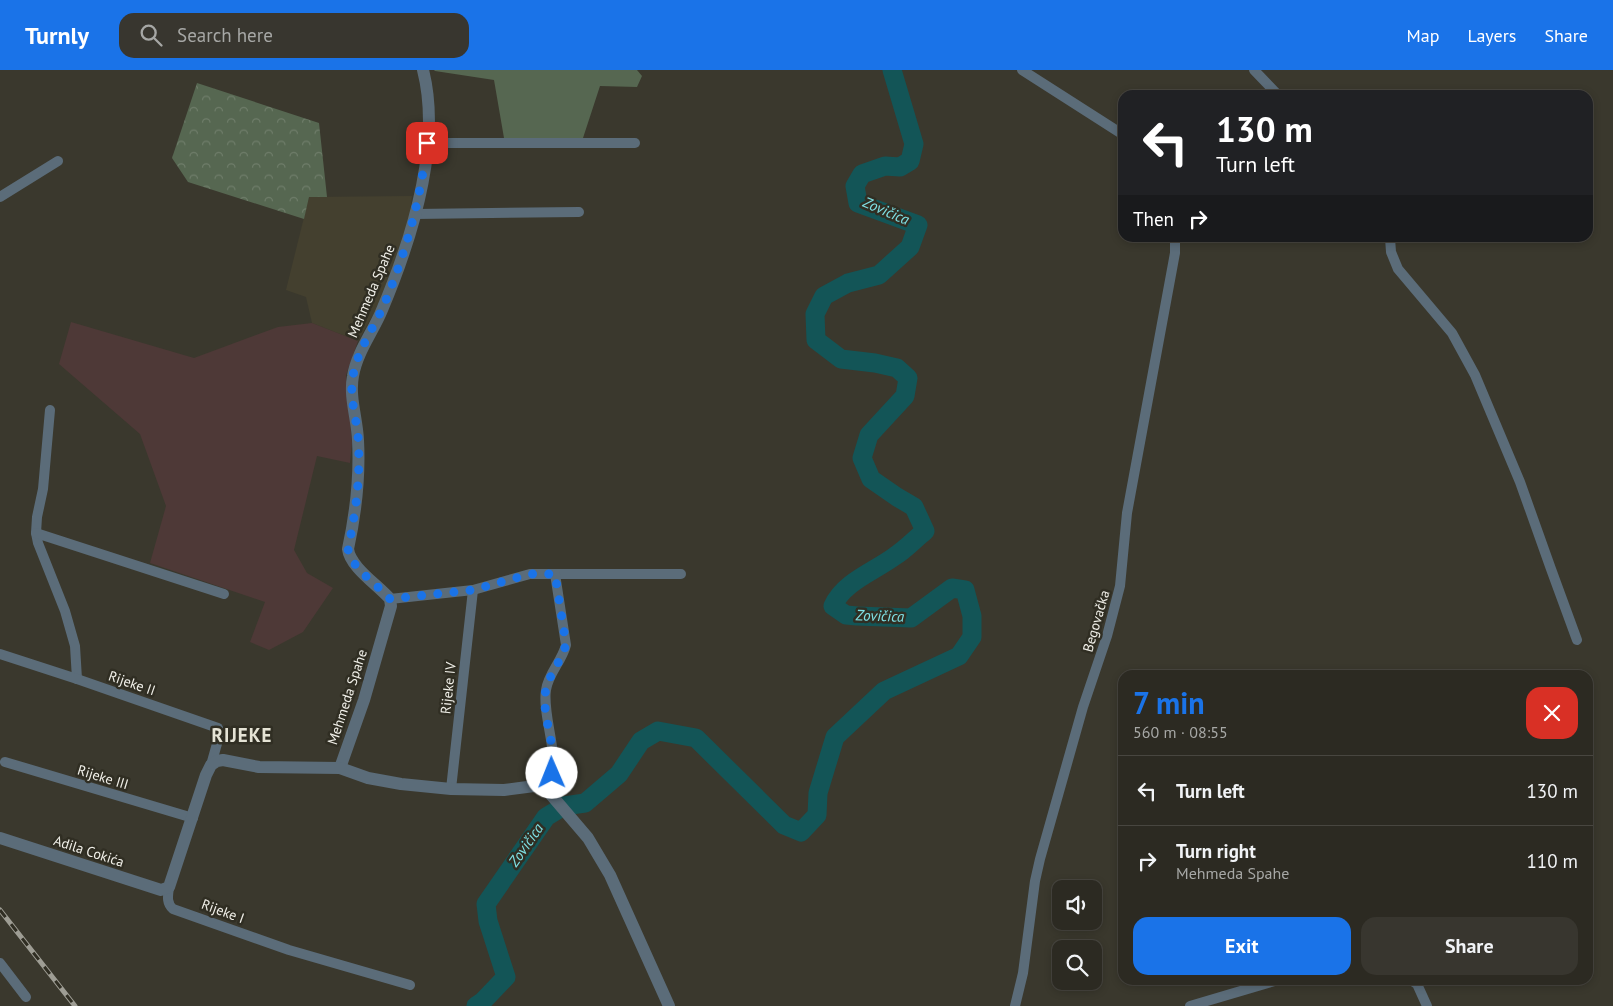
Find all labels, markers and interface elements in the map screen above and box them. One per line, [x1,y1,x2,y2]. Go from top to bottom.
search box [119,13,469,58]
text: Turnly [25,20,89,51]
icon: search [137,21,165,49]
text: Search here [177,23,273,47]
text: Map [1407,24,1439,47]
text: Layers [1467,24,1516,47]
text: Share [1544,24,1588,47]
text: 130 m [1216,106,1313,152]
icon: left [1133,110,1198,175]
pin [406,122,448,164]
icon: arrive [413,129,441,157]
text: Turn left [1216,150,1295,178]
water label: Zovičica [859,192,913,229]
icon: right [1184,205,1212,233]
text: Then [1133,207,1174,231]
street label: Mehmeda Spahe [343,242,399,340]
street label: Begovačka [1079,588,1113,654]
water label: Zovičica [854,605,905,626]
street label: Mehmeda Spahe [323,647,371,747]
street label: Rijeke IV [436,661,460,715]
street label: Rijeke II [106,667,158,699]
text: 7 min [1133,683,1205,722]
button: close [1526,687,1578,739]
text: 560 m · 08:55 [1133,722,1228,742]
district label: RIJEKE [212,723,272,747]
position arrow [525,746,577,798]
street label: Rijeke III [75,761,131,793]
icon: left [1133,777,1161,805]
text: Turn left [1176,779,1245,803]
text: 130 m [1526,779,1578,803]
water label: Zovičica [503,819,548,871]
street label: Adila Cokića [52,831,127,871]
text: Turn right [1176,839,1256,863]
icon: right [1133,847,1161,875]
text: 110 m [1526,849,1578,873]
text: Mehmeda Spahe [1176,863,1289,883]
map controls [1052,880,1102,990]
button: sound [1052,880,1102,930]
street label: Rijeke I [199,895,247,927]
button: Exit [1133,917,1351,975]
button: Share [1361,917,1578,975]
button: search [1052,940,1102,990]

